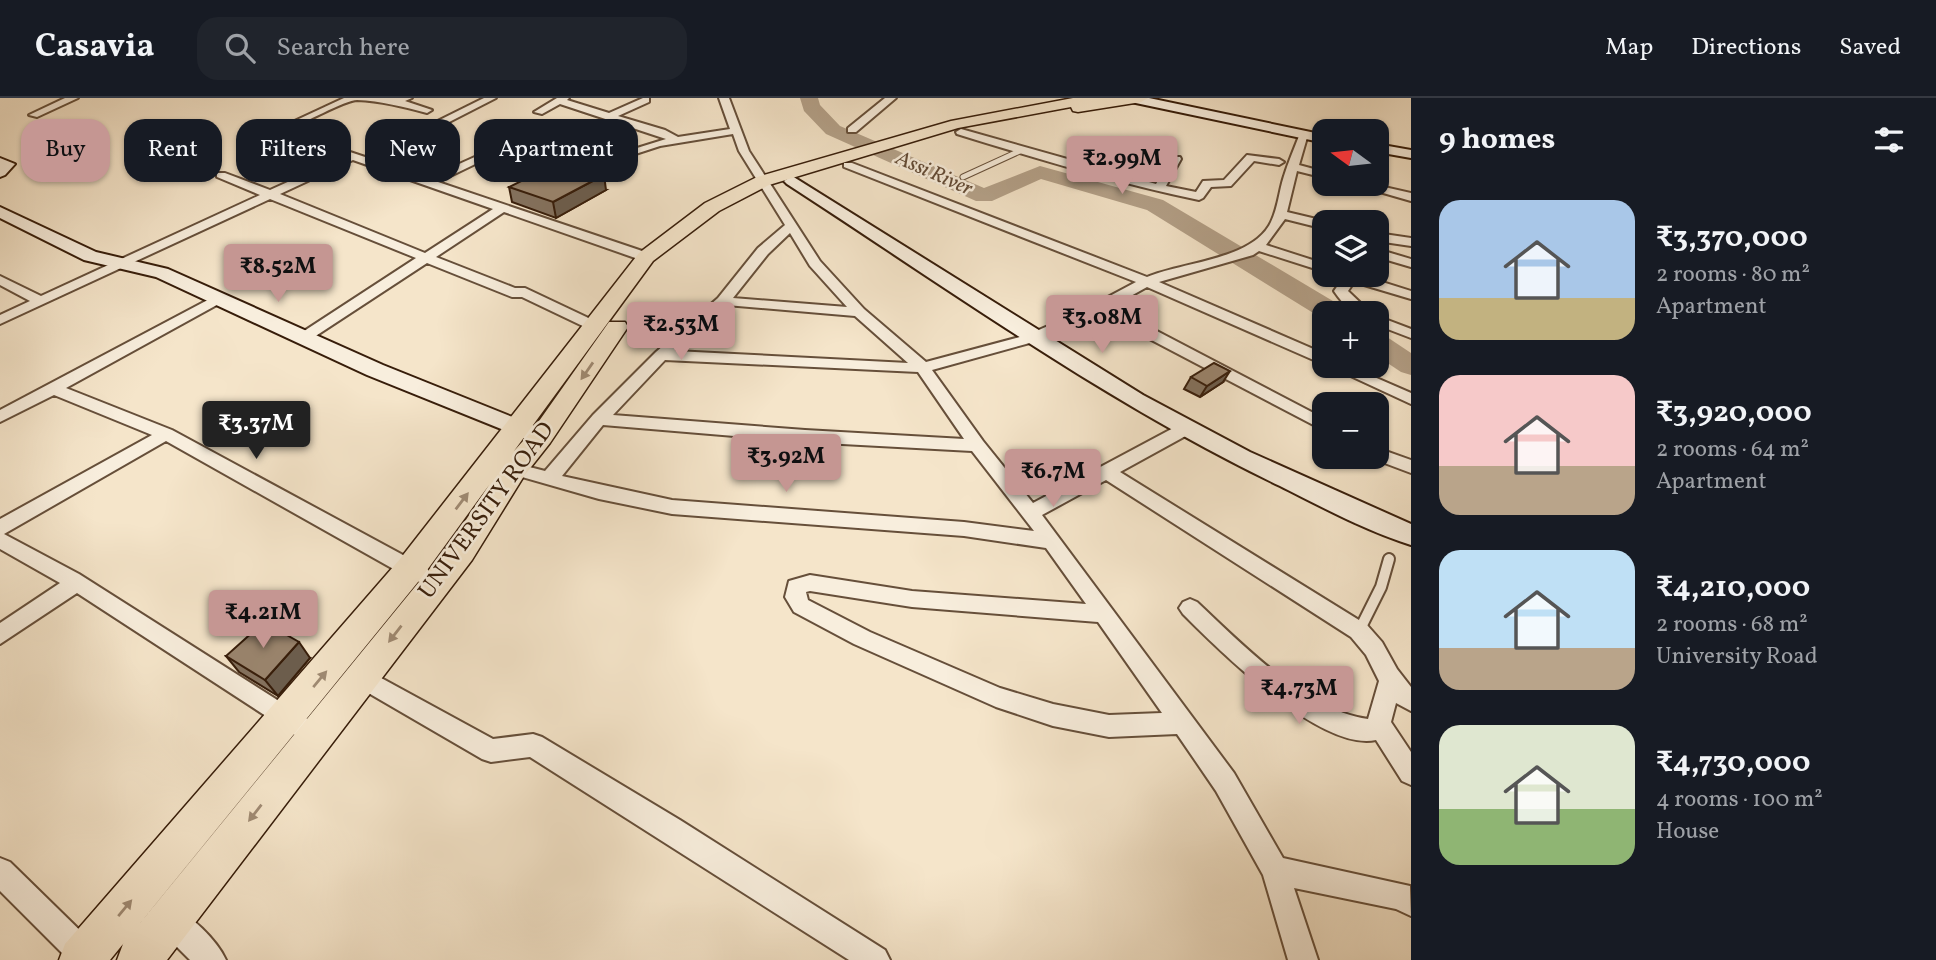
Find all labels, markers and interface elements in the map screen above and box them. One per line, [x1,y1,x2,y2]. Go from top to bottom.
search box [197,17,687,80]
text: Casavia [35,25,155,71]
icon: search [221,29,259,67]
text: Search here [277,30,410,66]
text: Map [1605,31,1653,65]
text: Directions [1691,31,1801,65]
text: Saved [1839,31,1901,65]
chip: Buy [21,119,110,182]
chip: Rent [124,119,222,182]
chip: Filters [236,119,351,182]
chip: New [365,119,460,182]
chip: Apartment [474,119,638,182]
north arrow [1312,119,1390,196]
map controls [1312,119,1389,469]
text: 9 homes [1439,119,1555,161]
icon: filters [1870,121,1908,159]
pin: ₹2.99M [1065,136,1179,196]
text: ₹2.99M [1083,143,1161,175]
water label: Assi River [890,144,977,204]
button: layers [1312,210,1389,287]
text: ₹3,370,000 [1656,217,1808,259]
icon: home [1495,228,1579,312]
pin: ₹8.52M [221,244,335,304]
text: ₹8.52M [240,251,316,283]
text: 2 rooms · 80 m² [1656,259,1810,291]
text: Apartment [1656,291,1767,323]
pin: ₹3.08M [1045,296,1159,355]
button: + [1312,301,1389,378]
pin: ₹2.53M [624,302,738,362]
text: ₹3.08M [1062,302,1142,334]
text: ₹2.53M [643,309,719,341]
one-way arrow [580,362,594,380]
button: − [1312,392,1389,469]
text: ₹3,920,000 [1656,392,1812,434]
pin: ₹3.37M [199,402,313,461]
icon: home [1495,403,1579,487]
text: ₹3.37M [218,408,294,440]
street label: UNIVERSITY ROAD [411,415,563,607]
pin: ₹3.92M [729,434,843,494]
text: 2 rooms · 64 m² [1656,434,1809,466]
text: ₹3.92M [747,441,825,473]
pin: ₹6.7M [1004,450,1102,509]
text: ₹6.7M [1021,456,1085,488]
text: Apartment [1656,466,1767,498]
one-way arrow [454,492,468,510]
text: ₹4,210,000 [1656,567,1810,609]
icon: home [1495,578,1579,662]
pin: ₹4.21M [206,590,320,650]
text: ₹4.21M [225,597,301,629]
text: 2 rooms · 68 m² [1656,609,1808,641]
one-way arrow [388,625,403,643]
text: University Road [1656,641,1818,673]
pin: ₹4.73M [1242,666,1356,726]
one-way arrow [312,670,327,688]
text: ₹4.73M [1260,673,1338,705]
text: ₹4,730,000 [1656,742,1811,784]
icon: home [1495,753,1579,837]
text: 4 rooms · 100 m² [1656,784,1823,816]
one-way arrow [248,804,262,822]
text: House [1656,816,1719,848]
one-way arrow [117,899,133,917]

